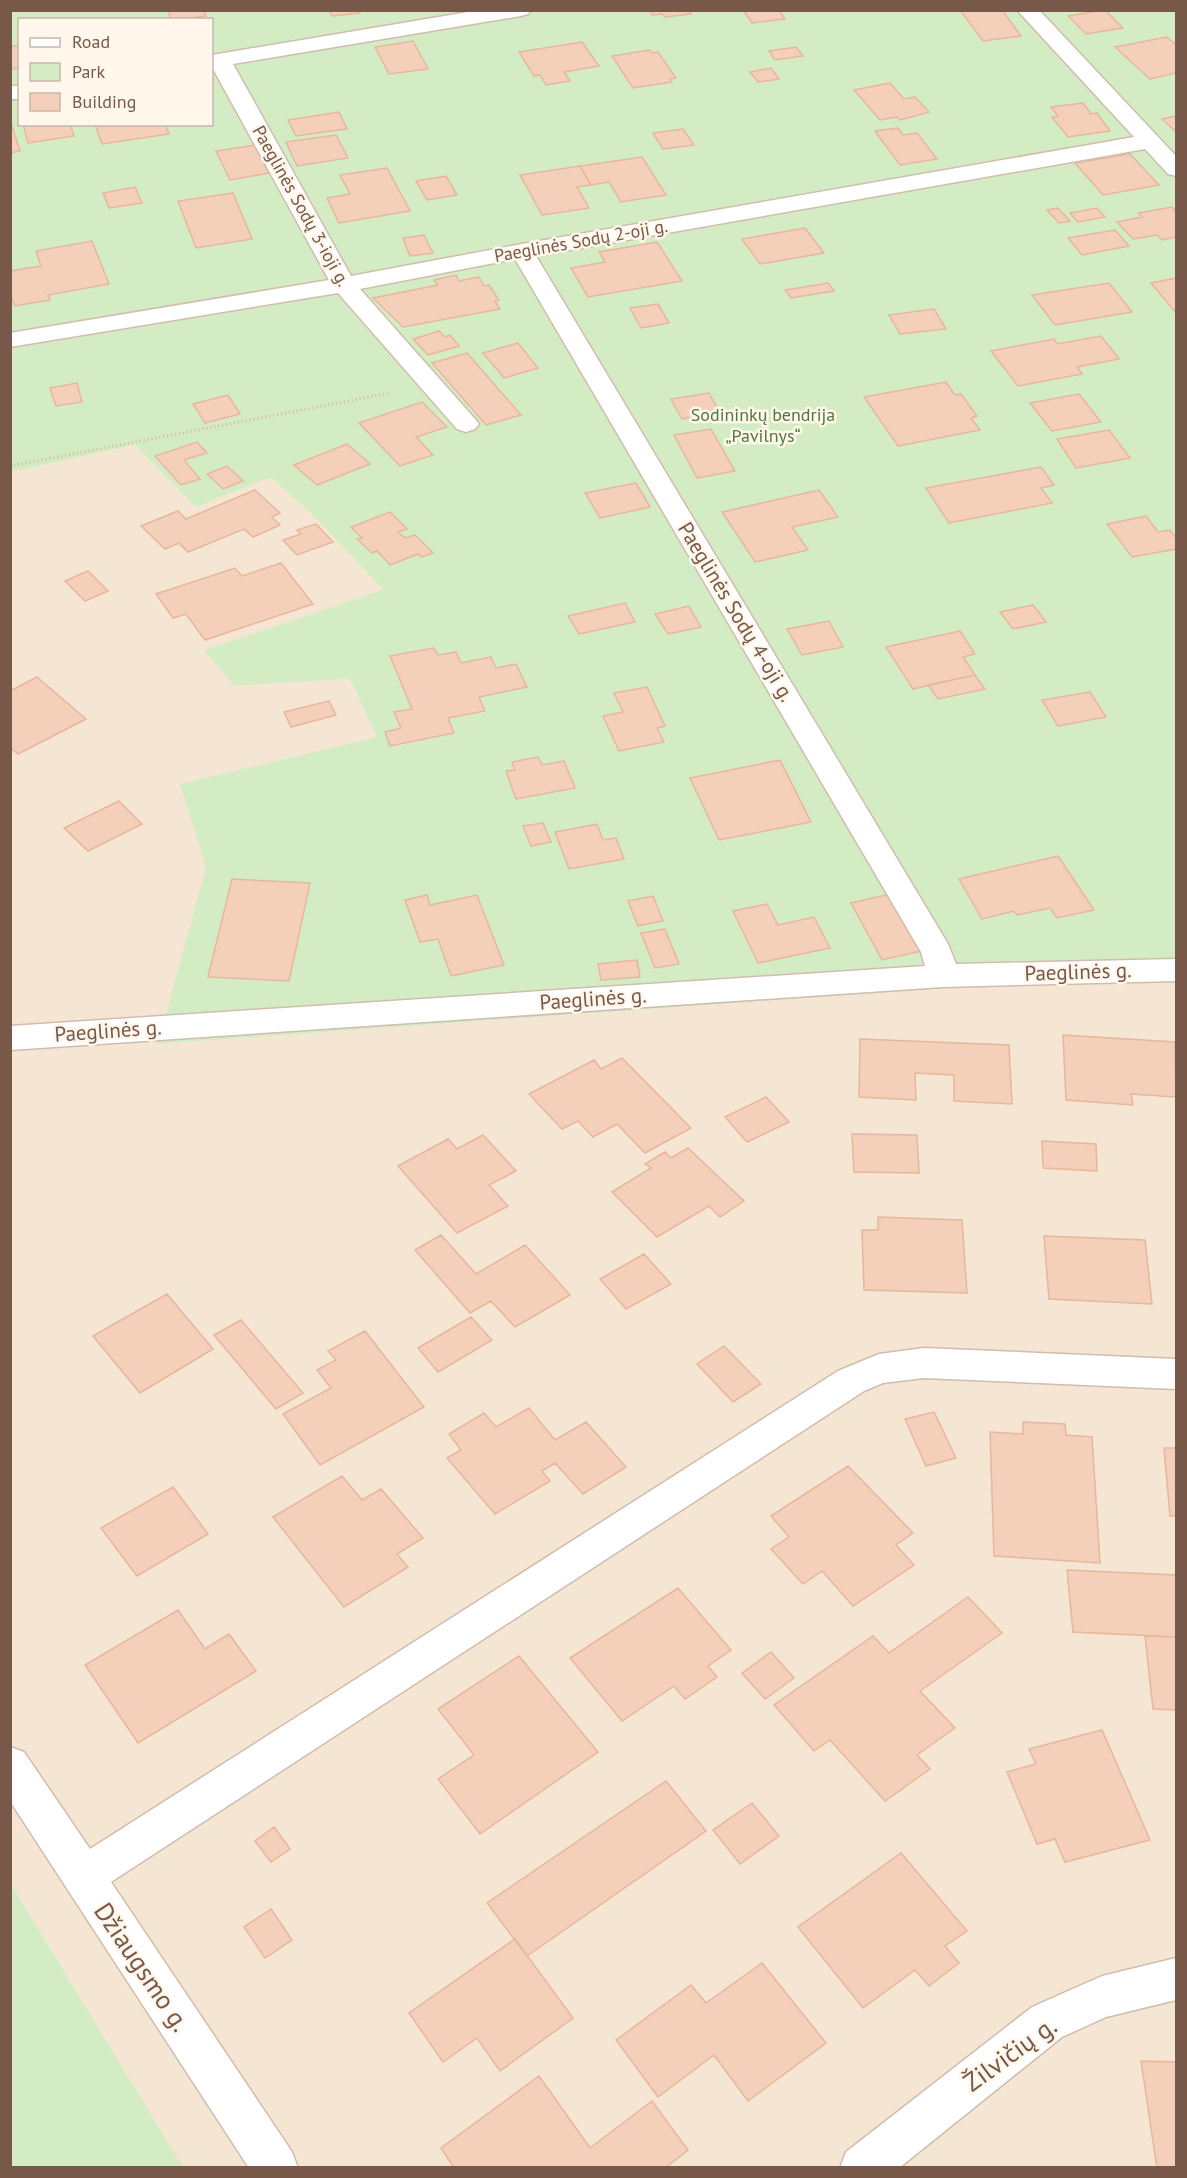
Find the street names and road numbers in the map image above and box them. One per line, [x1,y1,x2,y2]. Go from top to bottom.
street label: Paeglinės Sodų 3-ioji g. [248,121,355,290]
street label: Paeglinės Sodų 2-oji g. [492,214,669,267]
street label: Paeglinės Sodų 4-oji g. [672,517,801,707]
street label: Paeglinės g. [1024,956,1132,987]
street label: Paeglinės g. [539,981,647,1016]
street label: Paeglinės g. [54,1013,162,1048]
street label: Džiaugsmo g. [87,1896,198,2037]
street label: Žilvičių g. [957,2009,1063,2099]

